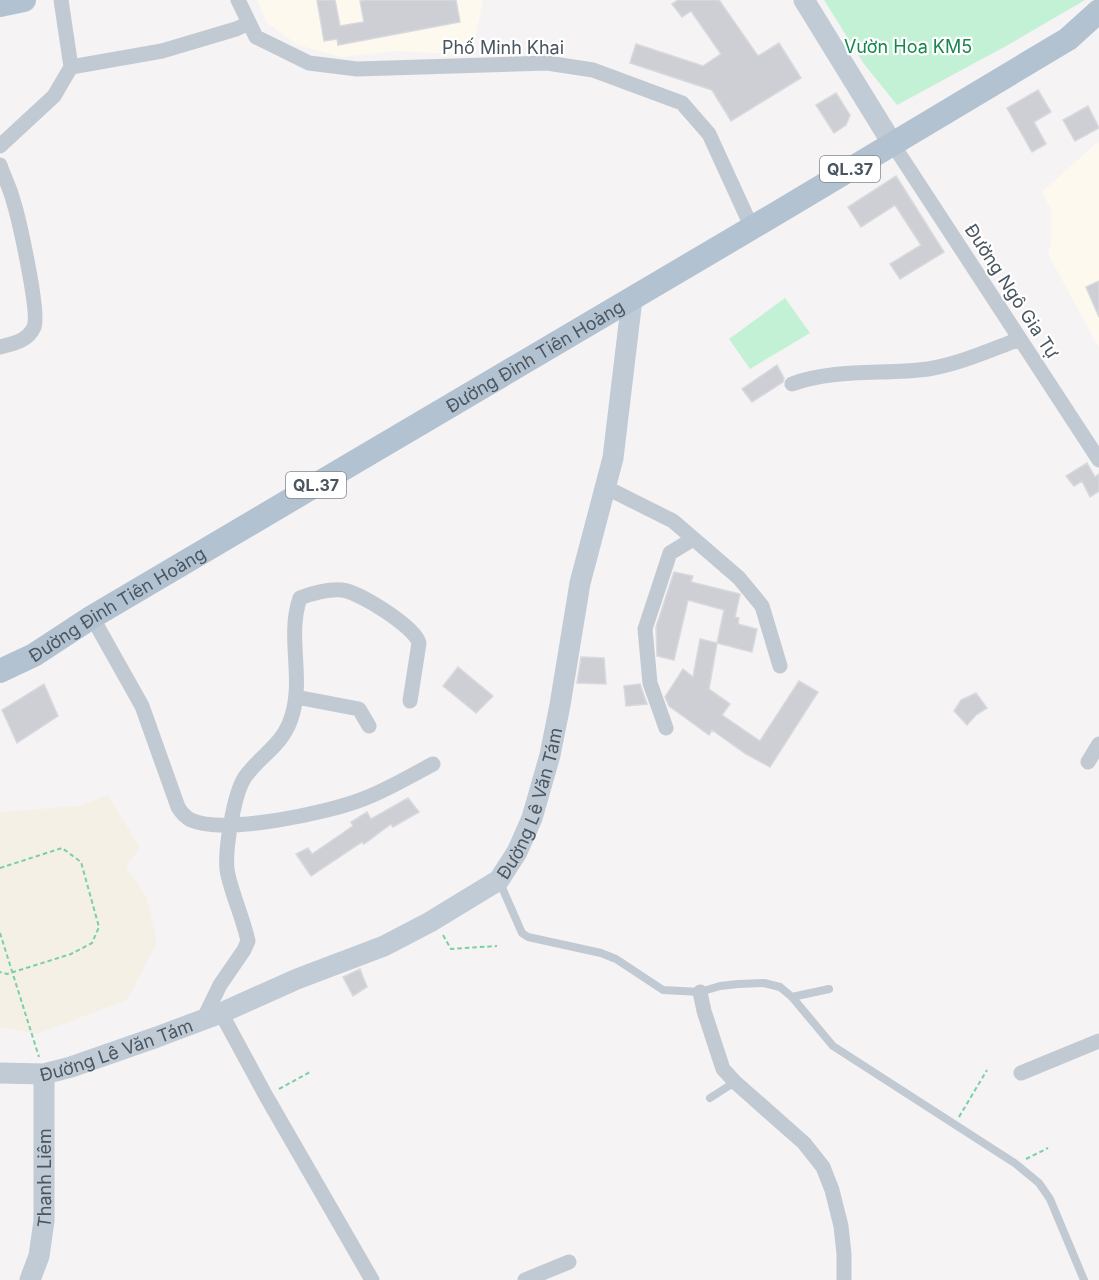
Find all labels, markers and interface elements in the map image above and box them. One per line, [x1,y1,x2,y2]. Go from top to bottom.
park label: Vườn Hoa KM5 [844,36,972,57]
street label: Phố Minh Khai [442,37,564,58]
road number: QL.37 [820,156,880,182]
street label: Đường Ngô Gia Tự [961,220,1063,362]
street label: Đường Đinh Tiên Hoàng [442,295,628,416]
road number: QL.37 [286,472,346,498]
street label: Đường Đinh Tiên Hoàng [25,542,209,666]
street label: Đường Lê Văn Tám [492,726,566,883]
street label: Đường Lê Văn Tám [37,1014,195,1085]
street label: Thanh Liêm [33,1128,55,1229]

